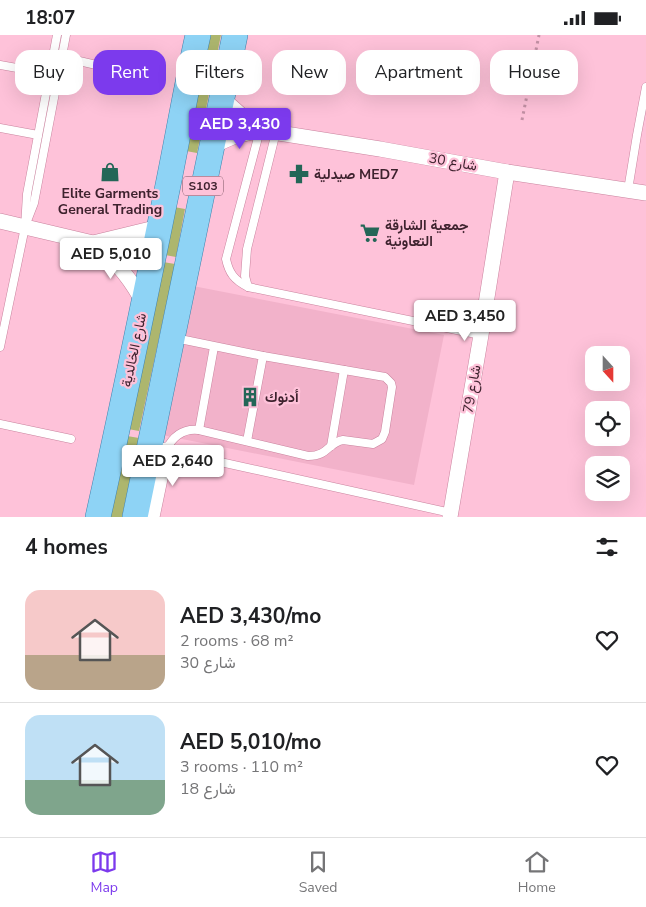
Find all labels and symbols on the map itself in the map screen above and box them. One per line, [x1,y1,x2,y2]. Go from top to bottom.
pin: AED 3,430 [183,107,297,150]
street label: شارع 30 [427,148,479,177]
shop icon: Elite Garments General Trading [99,161,121,183]
pharmacy icon: صيدلية MED7 [288,163,310,185]
place label: صيدلية MED7 [314,165,399,184]
road number: S103 [183,177,223,195]
place label: Elite Garments General Trading [58,184,162,219]
place label: جمعية الشارقة التعاونية [385,216,469,251]
supermarket icon: جمعية الشارقة التعاونية [359,222,381,244]
pin: AED 5,010 [54,237,168,280]
pin: AED 3,450 [408,299,522,342]
street label: شارع الخالدية [117,311,152,389]
north arrow [585,346,630,391]
street label: شارع 79 [458,363,487,415]
building icon: أدنوك [239,386,261,408]
place label: أدنوك [265,388,299,407]
pin: AED 2,640 [116,445,230,487]

